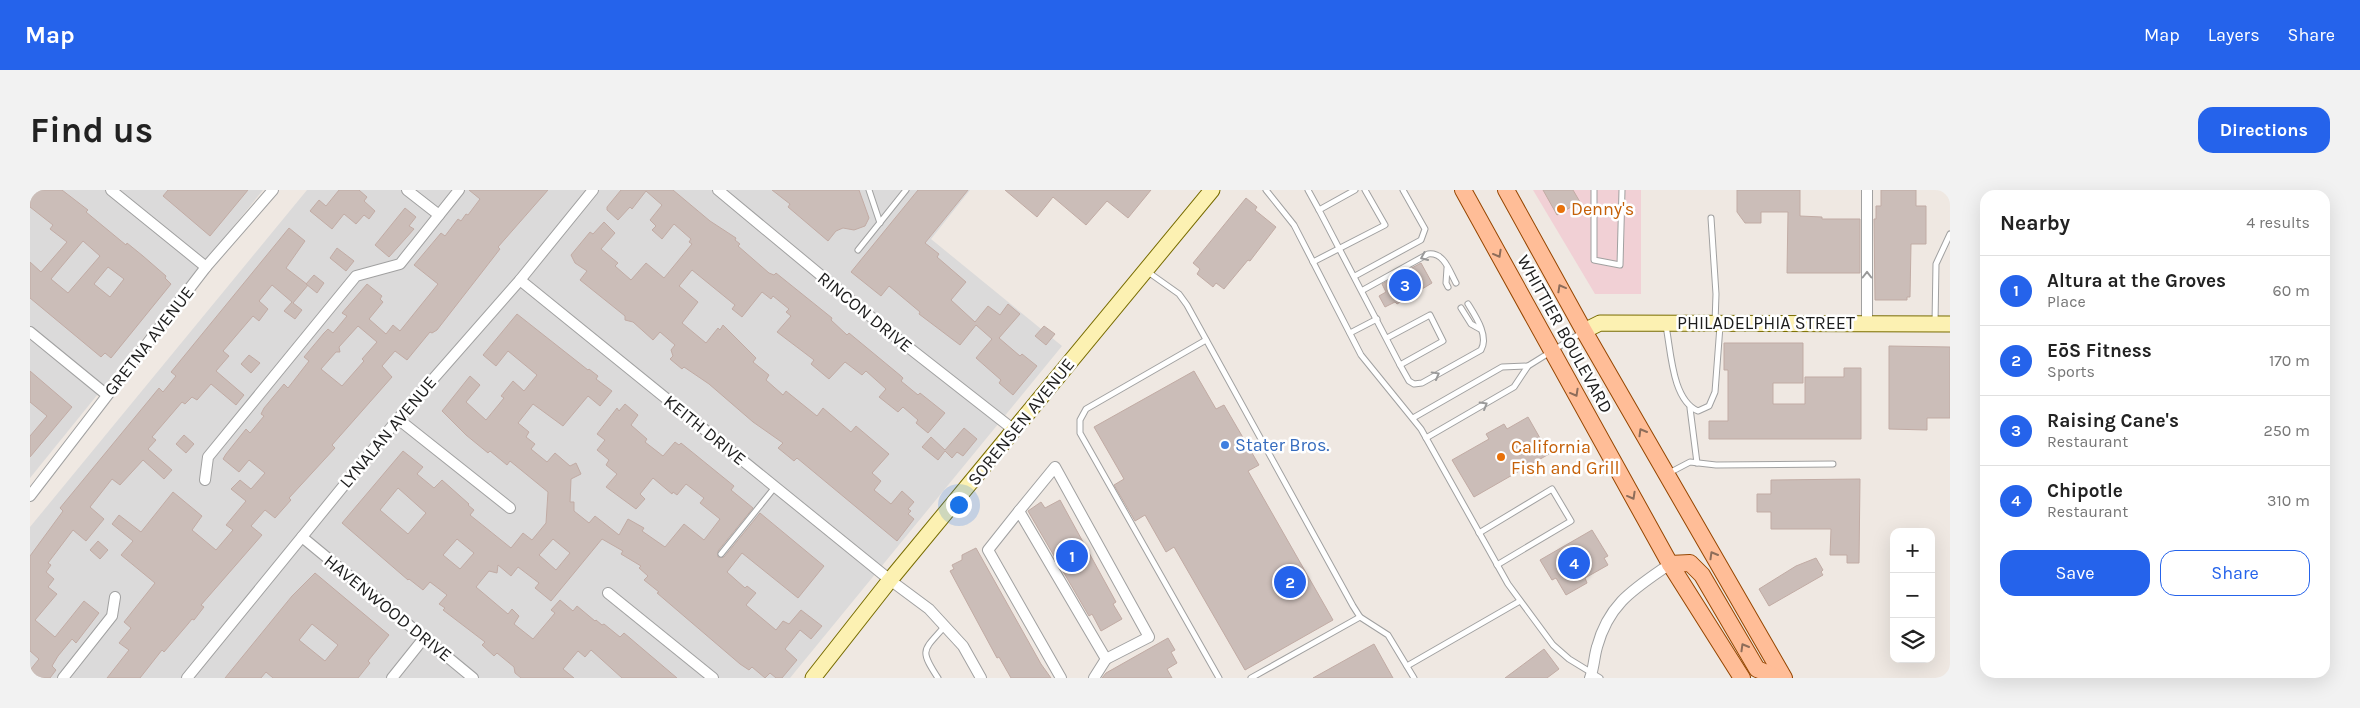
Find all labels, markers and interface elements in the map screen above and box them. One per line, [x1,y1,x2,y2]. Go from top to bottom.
text: Map [25,21,75,49]
text: Map [2144,24,2180,46]
text: Layers [2208,24,2260,46]
text: Share [2288,24,2335,46]
button: Directions [2198,107,2330,153]
text: Find us [30,110,153,151]
place label: Denny's [1571,198,1634,220]
marker: Denny's [1555,203,1567,215]
text: Nearby [2000,211,2070,235]
text: 4 results [2246,213,2310,232]
one-way arrow [1492,249,1502,258]
one-way arrow [1420,251,1429,262]
street label: WHITTIER BOULEVARD [1512,251,1618,417]
pin: 3 [1389,266,1421,304]
street label: RINCON DRIVE [813,267,917,357]
text: Altura at the Groves [2047,270,2226,292]
one-way arrow [1862,271,1872,278]
text: 1 [2013,281,2019,300]
text: 60 m [2273,281,2310,300]
street label: GRETNA AVENUE [99,282,199,400]
one-way arrow [1557,285,1567,294]
text: Place [2047,292,2086,311]
street label: PHILADELPHIA STREET [1677,312,1855,334]
text: EōS Fitness [2047,340,2152,362]
text: 2 [2011,351,2021,370]
text: 170 m [2269,351,2310,370]
street label: SORENSEN AVENUE [963,354,1079,490]
text: Sports [2047,362,2095,381]
one-way arrow [1431,371,1440,381]
street label: LYNALAN AVENUE [335,372,441,492]
one-way arrow [1569,388,1579,397]
street label: KEITH DRIVE [659,390,751,470]
one-way arrow [1478,401,1487,411]
text: Raising Cane's [2047,410,2179,432]
text: 3 [2011,421,2021,440]
text: 250 m [2263,421,2310,440]
one-way arrow [1639,429,1649,438]
text: Restaurant [2047,432,2128,451]
place label: Stater Bros. [1235,434,1330,456]
place label: California Fish and Grill [1511,436,1620,479]
marker: Stater Bros. [1219,439,1231,451]
marker: California Fish and Grill [1495,451,1507,463]
text: Chipotle [2047,480,2123,502]
one-way arrow [1626,490,1636,499]
text: 4 [2011,491,2021,510]
text: 310 m [2267,491,2310,510]
your location [946,492,972,518]
text: Restaurant [2047,502,2128,521]
map controls [1890,528,1935,663]
button: + [1890,528,1935,573]
pin: 1 [1056,537,1088,575]
pin: 4 [1558,544,1590,582]
street label: HAVENWOOD DRIVE [320,550,456,666]
button: Save [2000,550,2150,596]
button: Share [2160,550,2310,596]
one-way arrow [1709,551,1719,560]
pin: 2 [1274,563,1306,601]
button: − [1890,573,1935,618]
button: layers [1890,618,1935,663]
one-way arrow [1741,644,1751,653]

